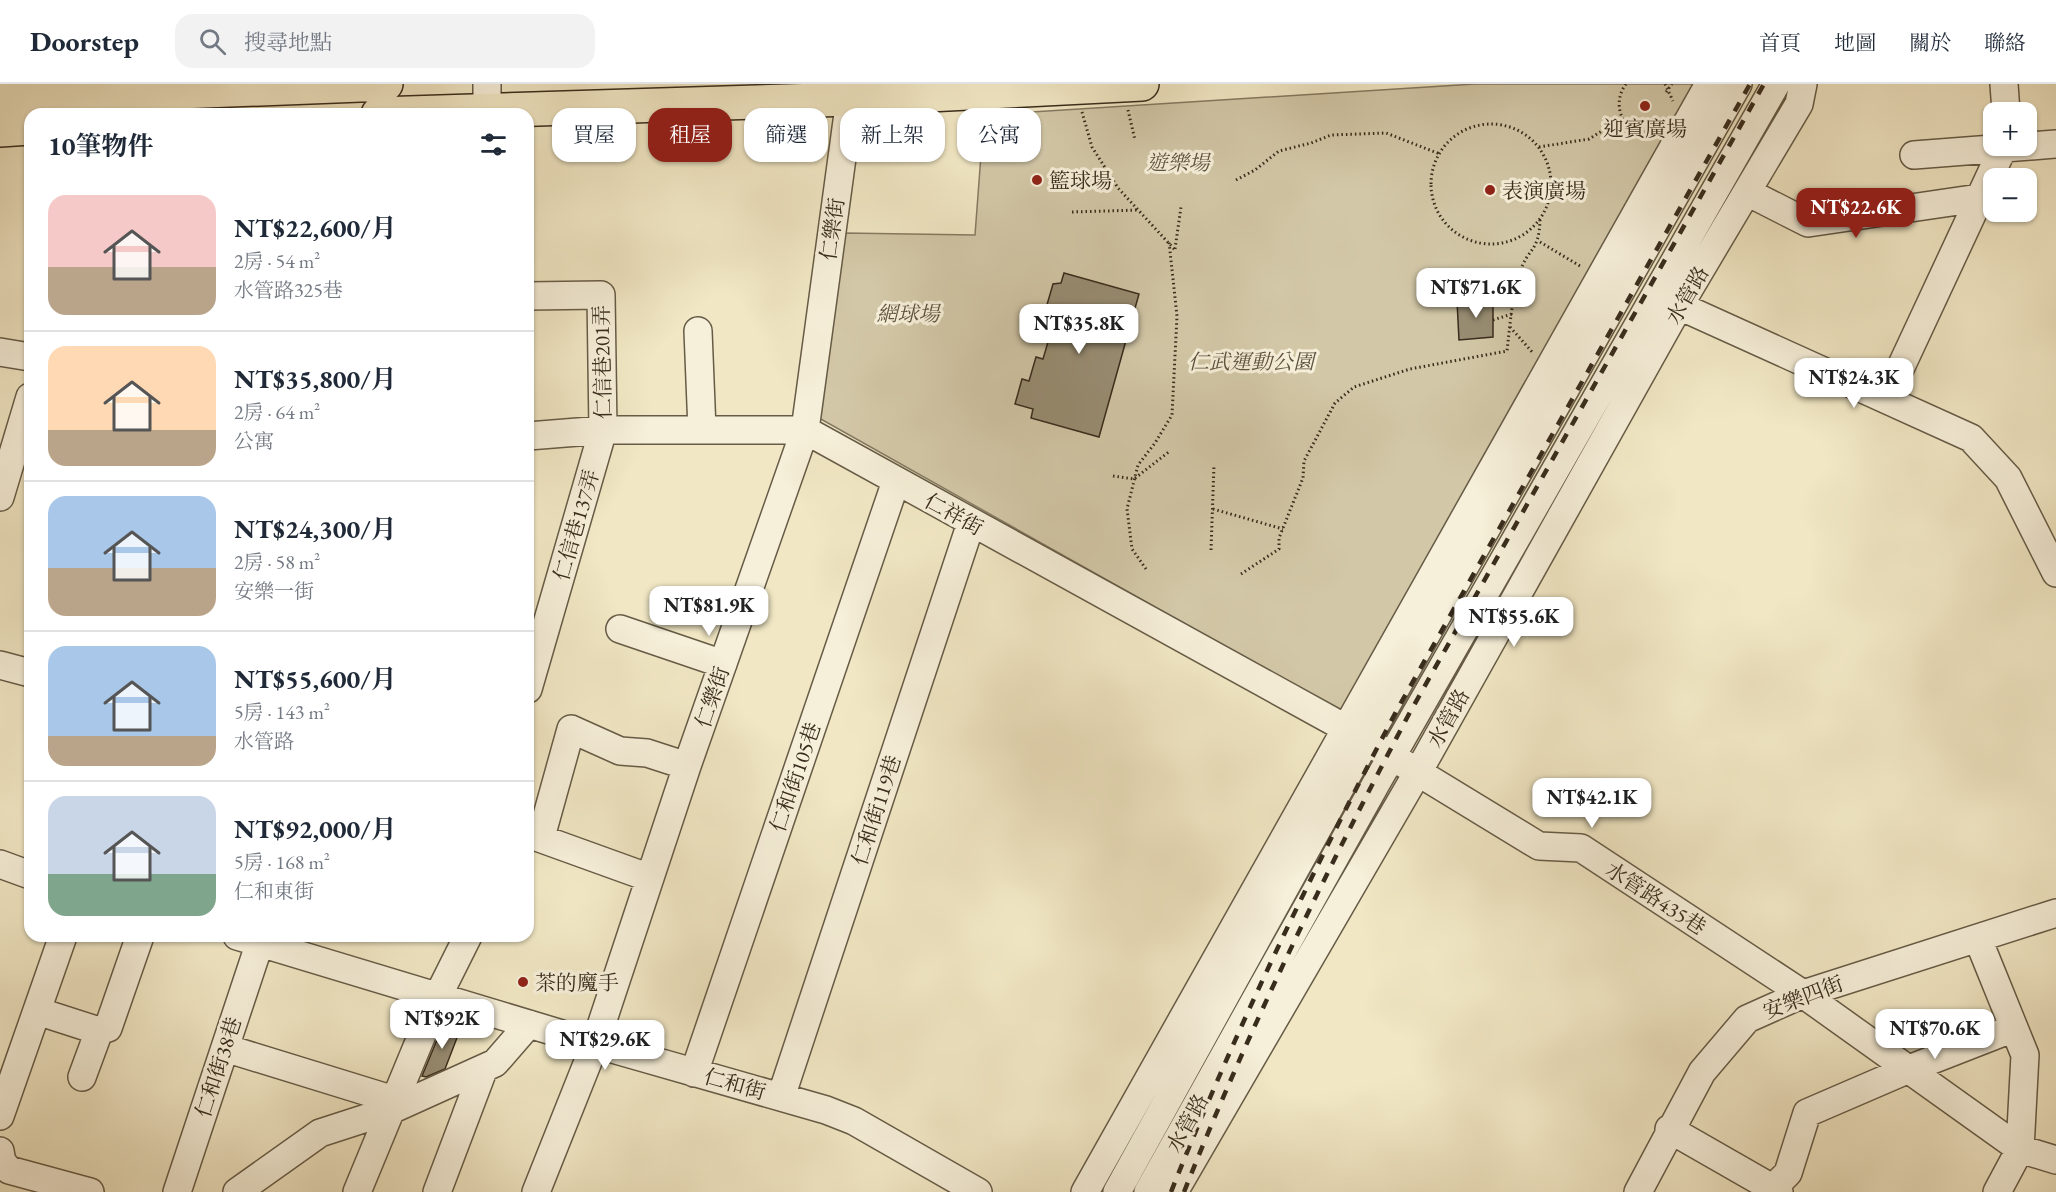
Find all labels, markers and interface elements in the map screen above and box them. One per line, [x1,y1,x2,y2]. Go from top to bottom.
search box [175,14,595,68]
text: Doorstep [30,23,139,59]
icon: search [196,25,229,58]
text: 搜尋地點 [244,28,332,57]
text: 首頁 [1759,29,1801,56]
text: 地圖 [1834,29,1876,56]
text: 關於 [1909,29,1951,56]
text: 聯絡 [1984,29,2026,56]
marker: 迎賓廣場 [1638,99,1652,113]
map controls [1983,102,2037,222]
button: + [1983,102,2037,156]
chip: 買屋 [552,108,636,162]
chip: 租屋 [648,108,732,162]
chip: 篩選 [744,108,828,162]
chip: 新上架 [840,108,945,162]
chip: 公寓 [957,108,1041,162]
place label: 迎賓廣場 [1603,115,1687,142]
icon: filters [477,128,510,161]
text: 10筆物件 [48,129,154,163]
park label: 遊樂場 [1147,149,1211,176]
place label: 籃球場 [1049,167,1112,194]
button: − [1983,168,2037,222]
marker: 籃球場 [1030,173,1044,187]
place label: 表演廣場 [1502,177,1586,204]
marker: 表演廣場 [1483,183,1497,197]
pin: NT$22.6K [1794,188,1918,239]
text: NT$22.6K [1810,194,1902,220]
street label: 仁樂街 [814,196,850,262]
text: NT$22,600/月 [234,211,397,245]
icon: home [96,219,168,291]
text: 2房 · 54 m² [234,248,320,274]
street label: 水管路 [1660,261,1714,329]
pin: NT$71.6K [1414,268,1538,319]
text: NT$71.6K [1430,274,1522,300]
text: 水管路325巷 [234,277,343,303]
park label: 網球場 [877,300,941,327]
pin: NT$35.8K [1017,304,1141,355]
street label: 仁信巷201弄 [588,305,616,419]
text: NT$35.8K [1033,310,1125,336]
park label: 仁武運動公園 [1188,348,1317,375]
pin: NT$24.3K [1792,358,1916,409]
text: NT$35,800/月 [234,362,397,396]
text: NT$24.3K [1808,364,1900,390]
icon: home [96,370,168,442]
text: 2房 · 64 m² [234,399,320,425]
text: 公寓 [234,428,274,454]
street label: 仁信巷137弄 [547,466,605,584]
street label: 仁祥街 [920,487,988,541]
text: NT$24,300/月 [234,512,397,546]
icon: home [96,520,168,592]
text: 2房 · 58 m² [234,549,320,575]
text: 安樂一街 [234,578,314,604]
pin: NT$81.9K [647,586,771,637]
text: NT$81.9K [663,592,755,618]
pin: NT$55.6K [1452,597,1576,648]
text: NT$55.6K [1468,603,1560,629]
text: NT$55,600/月 [234,662,397,696]
street label: 仁樂街 [689,663,735,731]
icon: home [96,670,168,742]
street label: 水管路 [1421,684,1475,752]
text: 5房 · 143 m² [234,699,330,725]
street label: 仁和街105巷 [764,719,826,835]
text: 水管路 [234,728,294,754]
street label: 仁和街119巷 [846,751,906,869]
pin: NT$42.1K [1530,778,1654,829]
text: NT$42.1K [1546,784,1638,810]
text: NT$92,000/月 [234,812,397,846]
icon: home [96,820,168,892]
text: 5房 · 168 m² [234,849,330,875]
street label: 水管路435巷 [1601,856,1711,940]
text: 仁和東街 [234,878,314,904]
place label: 茶的魔手 [535,969,619,996]
street label: 安樂四街 [1759,969,1847,1025]
marker: 茶的魔手 [516,975,530,989]
pin: NT$92K [393,999,491,1050]
text: NT$92K [404,1005,480,1031]
pin: NT$70.6K [1873,1009,1997,1060]
street label: 仁和街38巷 [189,1013,247,1121]
text: NT$70.6K [1889,1015,1981,1041]
pin: NT$29.6K [543,1020,667,1071]
text: NT$29.6K [559,1026,651,1052]
street label: 仁和街 [701,1062,769,1106]
street label: 水管路 [1160,1089,1214,1157]

